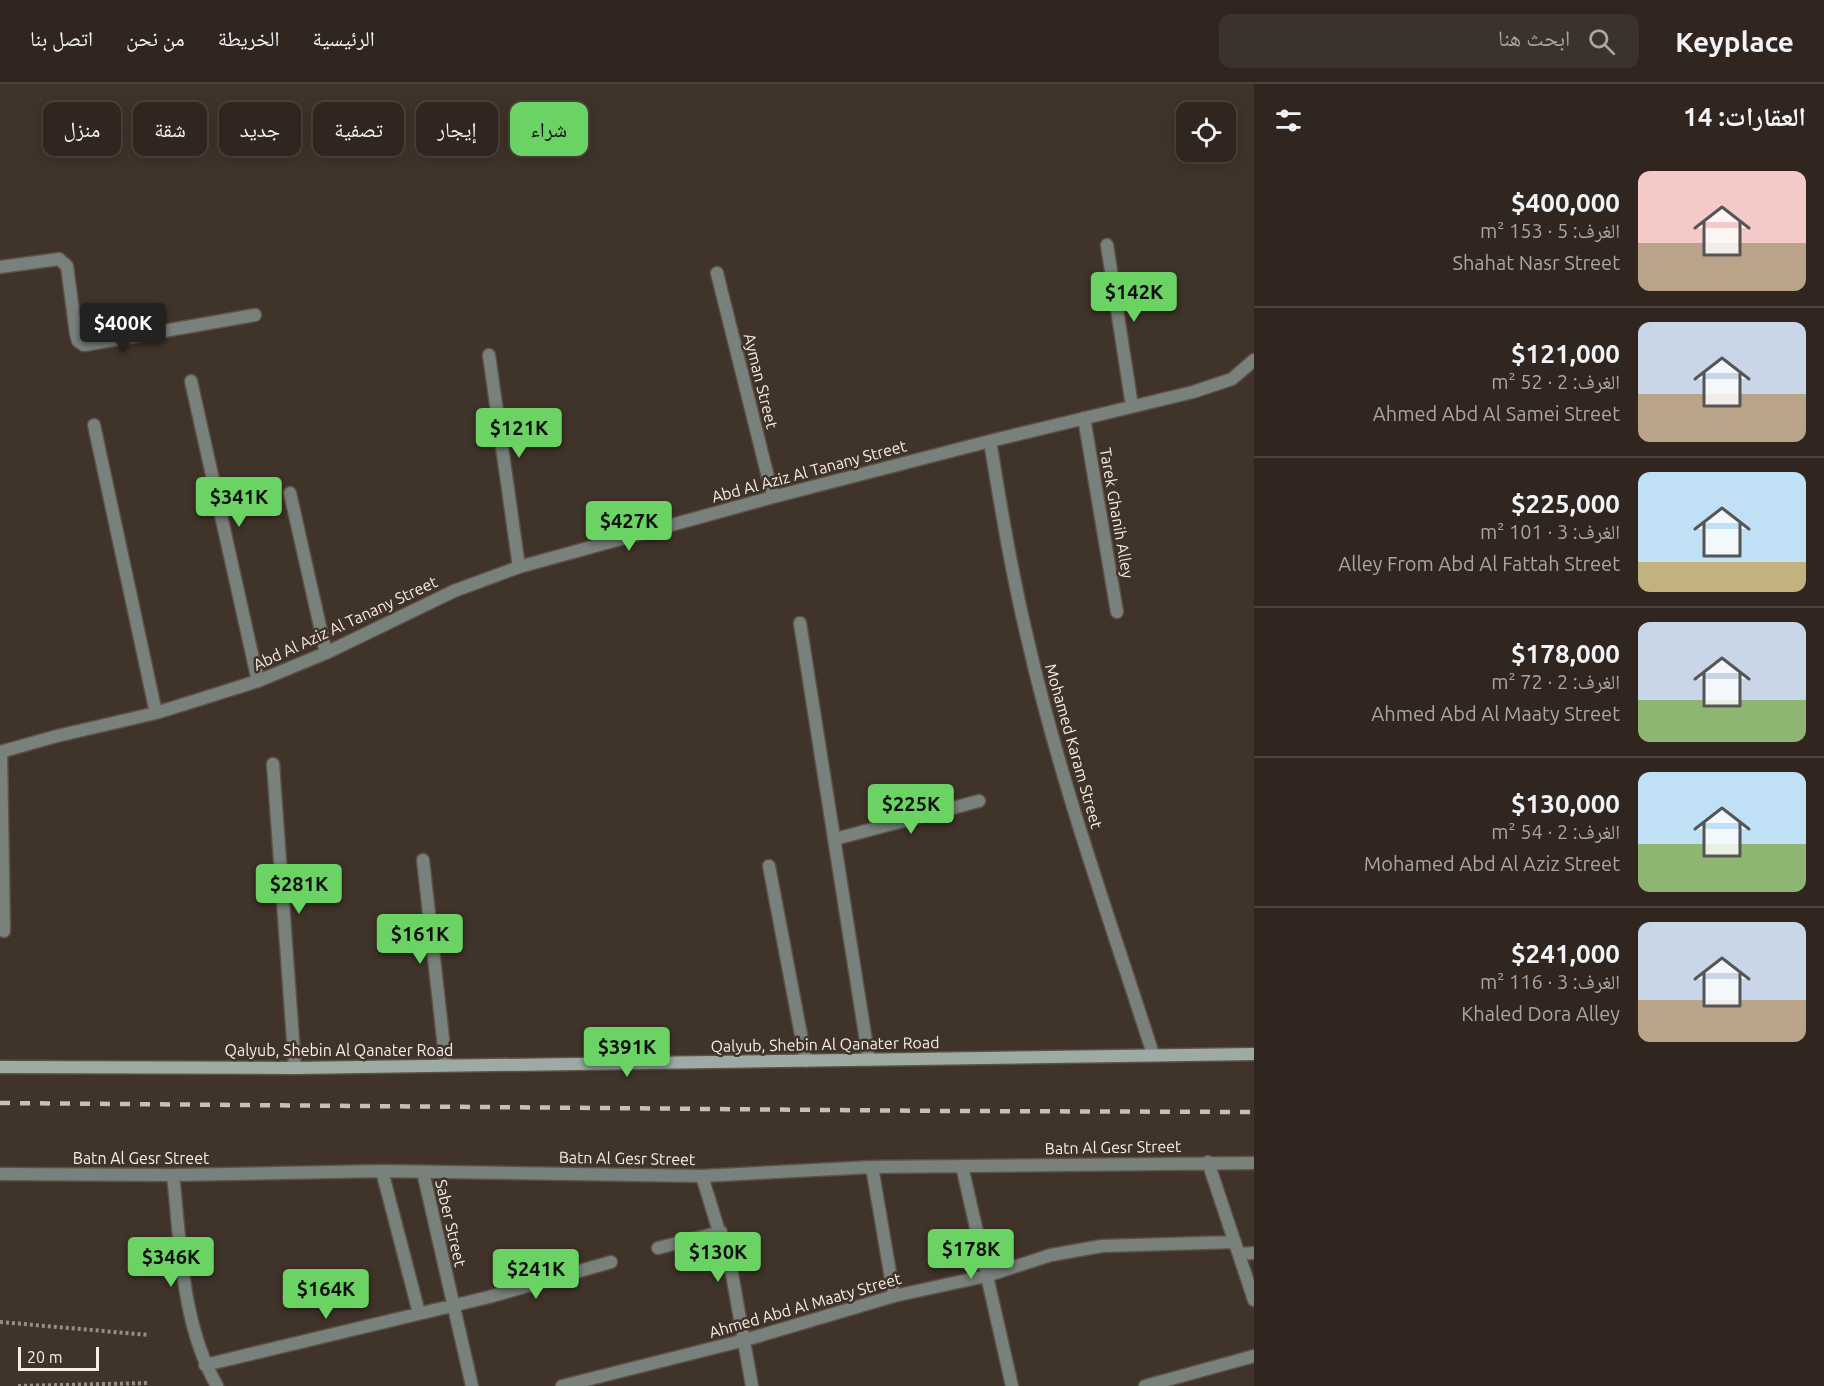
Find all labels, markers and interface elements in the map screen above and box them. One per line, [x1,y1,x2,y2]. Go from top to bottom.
search box [1219,14,1639,68]
text: ابحث هنا [1498,25,1570,50]
icon: search [1585,25,1618,58]
text: اتصل بنا [30,26,93,50]
text: من نحن [126,26,185,50]
text: الخريطة [218,26,280,50]
text: الرئيسية [313,26,375,50]
text: Keyplace [1675,26,1794,57]
chip: منزل [43,102,121,156]
chip: شقة [133,102,207,156]
chip: جديد [219,102,301,156]
chip: تصفية [313,102,404,156]
chip: إيجار [416,102,498,156]
chip: شراء [510,102,588,156]
map controls [1176,102,1236,162]
button: locate [1176,102,1236,162]
text: العقارات: 14 [1683,102,1806,131]
icon: filters [1272,104,1305,137]
text: $400,000 [1511,188,1620,217]
icon: home [1686,195,1758,267]
text: الغرف: 5 · 153 m² [1480,219,1620,242]
text: Shahat Nasr Street [1452,251,1620,274]
pin: $142K [1092,272,1176,323]
text: $142K [1105,280,1163,303]
pin: $400K [81,303,165,354]
text: $400K [94,311,152,334]
street label: Ayman Street [740,331,782,431]
text: $121,000 [1511,339,1620,368]
icon: home [1686,346,1758,418]
text: الغرف: 2 · 52 m² [1491,370,1620,393]
text: Ahmed Abd Al Samei Street [1373,402,1620,425]
pin: $121K [477,408,561,459]
text: $121K [490,416,548,439]
street label: Abd Al Aziz Al Tanany Street [710,436,909,506]
street label: Tarek Ghanih Alley [1097,446,1137,580]
pin: $341K [197,477,281,528]
text: $341K [210,485,268,508]
text: $225,000 [1511,489,1620,518]
icon: home [1686,496,1758,568]
pin: $427K [587,501,671,552]
text: $427K [600,509,658,532]
text: الغرف: 3 · 101 m² [1480,520,1620,543]
text: Alley From Abd Al Fattah Street [1338,552,1620,575]
street label: Abd Al Aziz Al Tanany Street [250,572,441,674]
text: $178,000 [1511,639,1620,668]
icon: home [1686,646,1758,718]
street label: Mohamed Karam Street [1042,661,1106,831]
text: الغرف: 2 · 72 m² [1491,670,1620,693]
text: Ahmed Abd Al Maaty Street [1371,702,1620,725]
pin: $225K [869,784,953,835]
text: $130,000 [1511,789,1620,818]
text: $225K [882,792,940,815]
icon: home [1686,796,1758,868]
text: الغرف: 2 · 54 m² [1491,820,1620,843]
text: Mohamed Abd Al Aziz Street [1364,852,1620,875]
pin: $281K [257,864,341,915]
text: $281K [270,872,328,895]
pin: $161K [378,914,462,965]
text: $161K [391,922,449,945]
text: $241,000 [1511,939,1620,968]
icon: home [1686,946,1758,1018]
text: الغرف: 3 · 116 m² [1480,970,1620,993]
text: Khaled Dora Alley [1461,1002,1620,1025]
pin: $391K [585,1027,669,1078]
street label: Qalyub, Shebin Al Qanater Road [710,1033,940,1055]
text: $391K [598,1035,656,1058]
street label: Qalyub, Shebin Al Qanater Road [225,1041,453,1059]
street label: Batn Al Gesr Street [1045,1137,1182,1157]
street label: Batn Al Gesr Street [559,1148,696,1168]
street label: Batn Al Gesr Street [73,1149,210,1167]
street label: Saber Street [432,1178,470,1269]
pin: $178K [929,1229,1013,1280]
pin: $130K [676,1232,760,1283]
pin: $346K [129,1237,213,1288]
text: $178K [942,1237,1000,1260]
text: $130K [689,1240,747,1263]
text: $346K [142,1245,200,1268]
pin: $241K [494,1249,578,1300]
text: $241K [507,1257,565,1280]
pin: $164K [284,1269,368,1320]
street label: Ahmed Abd Al Maaty Street [707,1269,904,1341]
text: $164K [297,1277,355,1300]
scale bar [18,1344,99,1372]
text: 20 m [27,1348,63,1366]

